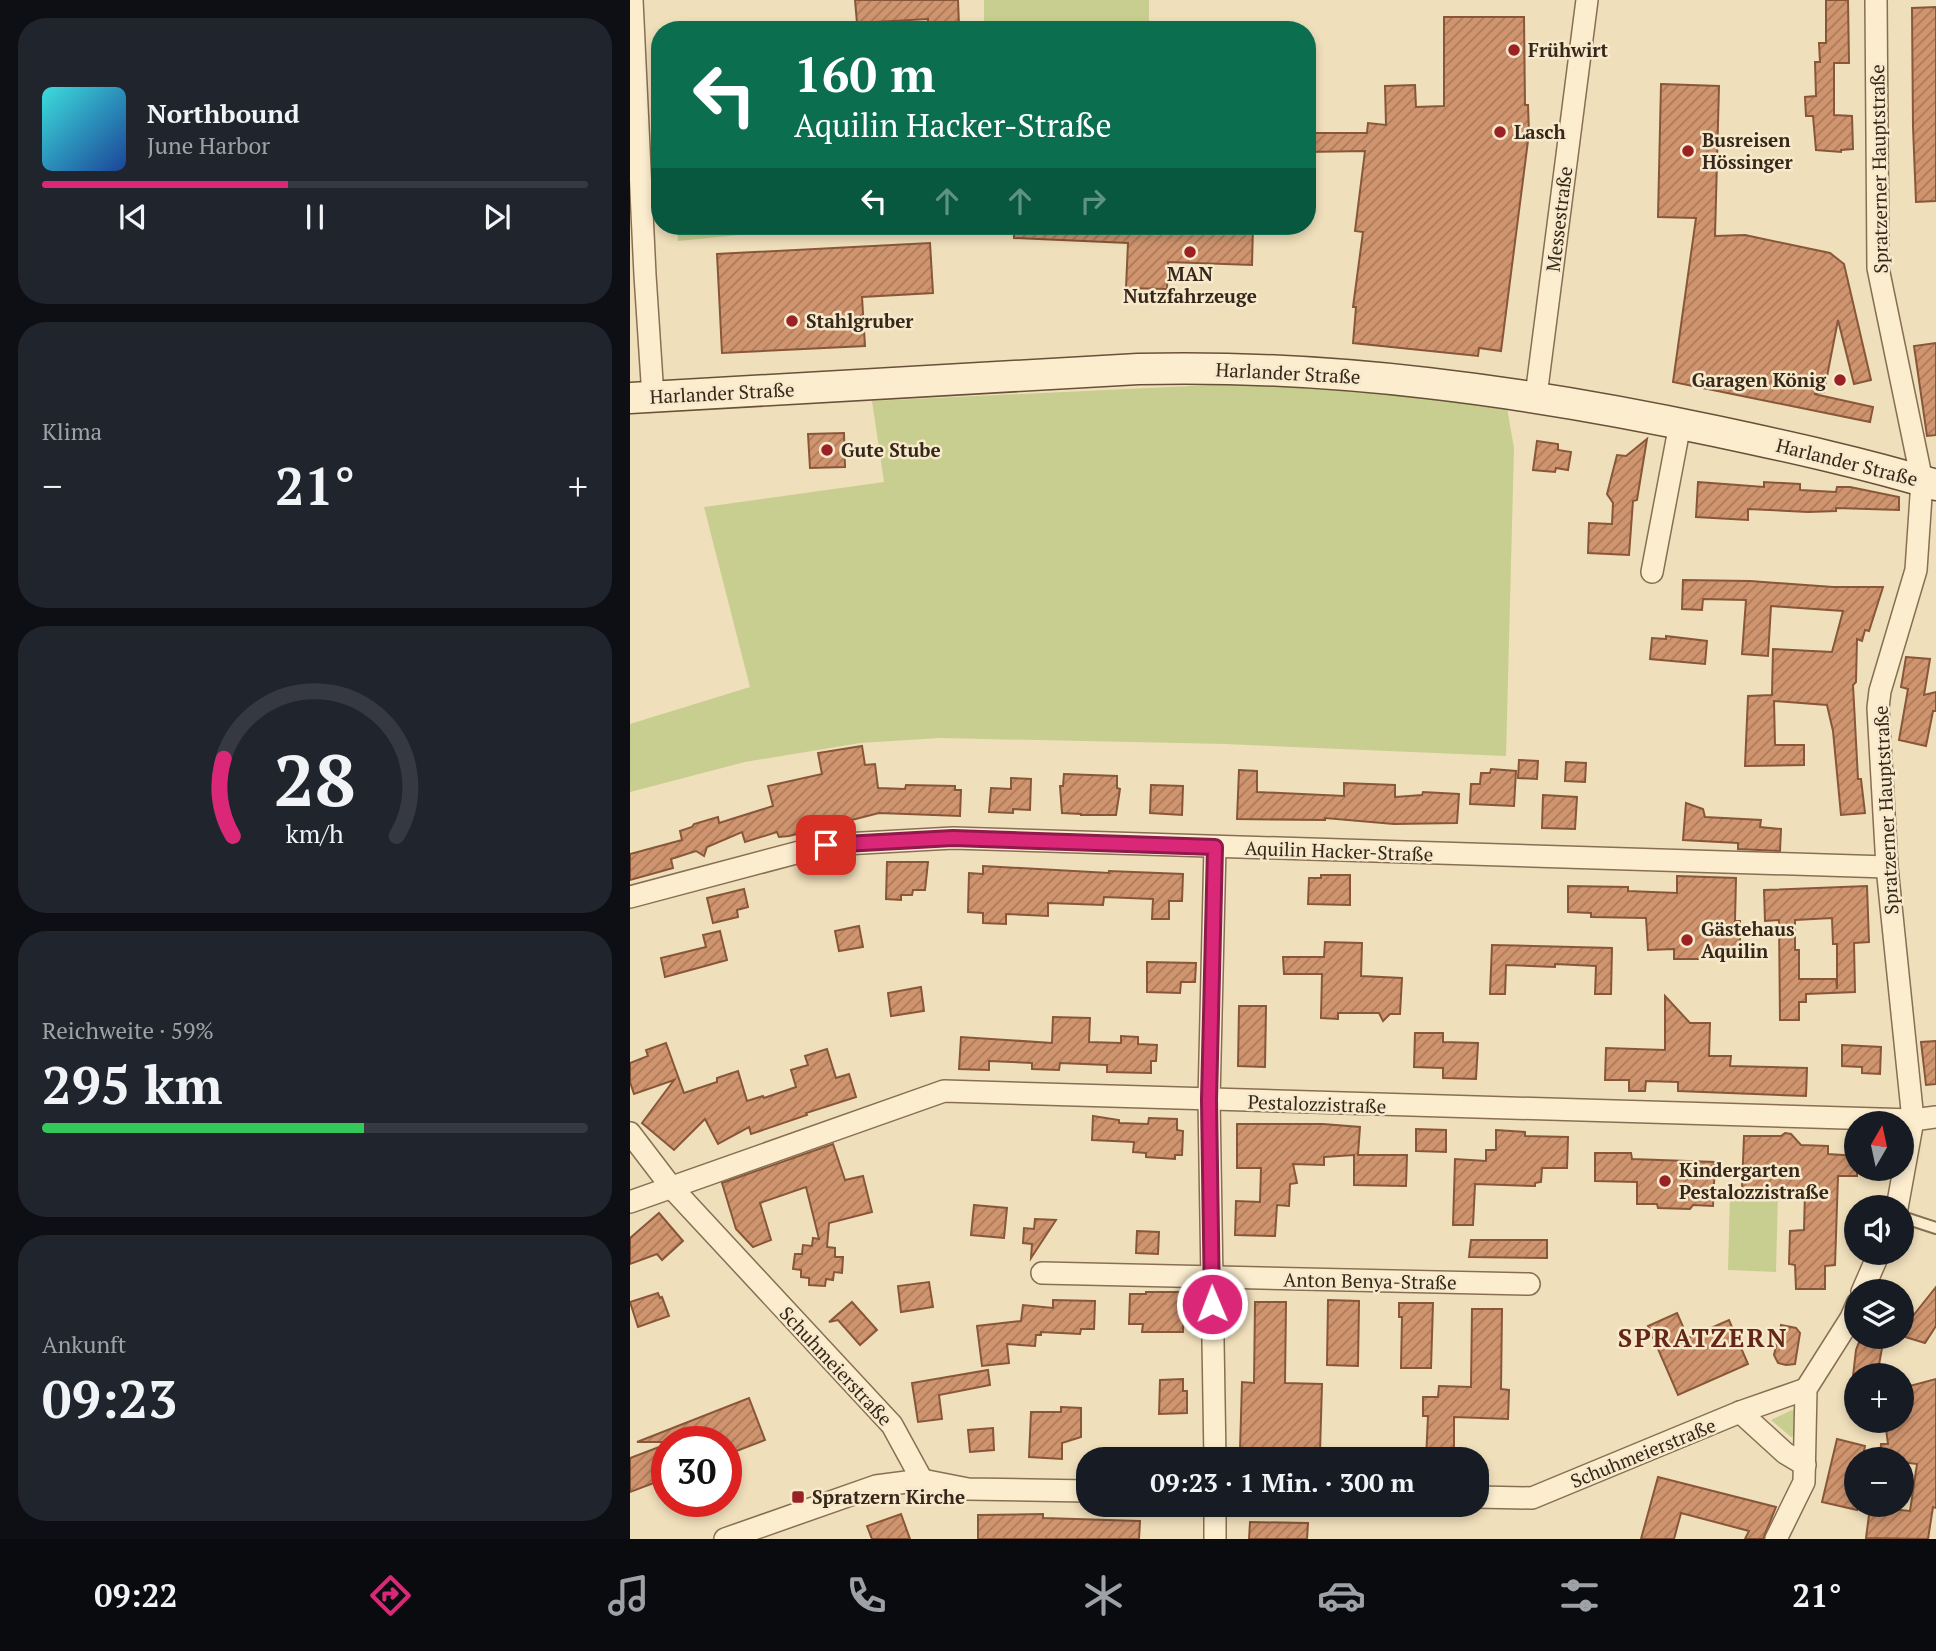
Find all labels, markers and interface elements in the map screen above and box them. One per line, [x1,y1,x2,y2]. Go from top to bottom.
place label: Frühwirt [1528,37,1608,62]
text: 160 m [794,41,936,106]
marker: Frühwirt [1506,42,1522,58]
icon: left [679,49,770,140]
street label: Spratzerner Hauptstraße [1864,64,1893,274]
text: Northbound [147,96,300,130]
text: Aquilin Hacker-Straße [794,104,1112,146]
place label: Lasch [1514,119,1566,144]
marker: Lasch [1492,124,1508,140]
place label: Busreisen Hössinger [1702,127,1794,174]
text: June Harbor [147,130,270,161]
marker: Busreisen Hössinger [1680,143,1696,159]
street label: Messestraße [1540,165,1577,273]
icon: left [855,182,893,220]
icon: ahead [928,182,966,220]
icon: ahead [1001,182,1039,220]
icon: right [1074,182,1112,220]
icon: previous [114,198,152,236]
icon: pause [296,198,334,236]
icon: next [478,198,516,236]
marker: MAN Nutzfahrzeuge [1182,244,1198,260]
place label: MAN Nutzfahrzeuge [1123,261,1257,308]
place label: Stahlgruber [806,308,914,333]
marker: Stahlgruber [784,313,800,329]
street label: Harlander Straße [1215,356,1361,389]
place label: Garagen König [1692,367,1827,392]
marker: Garagen König [1832,372,1848,388]
street label: Harlander Straße [649,376,795,409]
text: Klima [42,416,102,447]
street label: Harlander Straße [1774,432,1921,491]
place label: Gute Stube [841,437,941,462]
marker: Gute Stube [819,442,835,458]
text: 21° [275,451,355,520]
text: − [42,461,62,511]
text: + [568,461,588,511]
street label: Spratzerner Hauptstraße [1868,705,1903,915]
text: 28 [274,730,356,827]
pin [796,815,856,875]
text: km/h [286,816,344,849]
icon: arrive [807,826,845,864]
street label: Aquilin Hacker-Straße [1244,835,1434,866]
place label: Gästehaus Aquilin [1701,916,1795,963]
marker: Gästehaus Aquilin [1679,932,1695,948]
text: Reichweite · 59% [42,1015,214,1046]
text: 295 km [42,1050,223,1119]
street label: Pestalozzistraße [1247,1089,1387,1118]
north arrow [1844,1111,1914,1181]
map controls [1844,1111,1914,1517]
place label: Kindergarten Pestalozzistraße [1679,1157,1829,1204]
marker: Kindergarten Pestalozzistraße [1657,1173,1673,1189]
button: sound [1844,1195,1914,1265]
street label: Anton Benya-Straße [1283,1266,1457,1295]
position arrow [1175,1267,1249,1341]
button: layers [1844,1279,1914,1349]
street label: Schuhmeierstraße [774,1301,898,1431]
district label: SPRATZERN [1618,1320,1788,1354]
text: Ankunft [42,1329,126,1360]
button: + [1844,1363,1914,1433]
text: 09:23 [42,1364,177,1433]
street label: Schuhmeierstraße [1566,1412,1719,1493]
speed limit sign: 30 [651,1426,742,1517]
button: − [1844,1447,1914,1517]
text: 09:23 · 1 Min. · 300 m [1150,1465,1415,1499]
place label: Spratzern Kirche [812,1484,965,1509]
marker: Spratzern Kirche [790,1489,806,1505]
icon: directions [366,1571,415,1620]
icon: music [604,1571,653,1620]
icon: phone [842,1571,891,1620]
icon: climate [1079,1571,1128,1620]
icon: car [1317,1571,1366,1620]
icon: filters [1555,1571,1604,1620]
text: 09:22 [94,1574,178,1616]
text: 21° [1792,1574,1842,1616]

